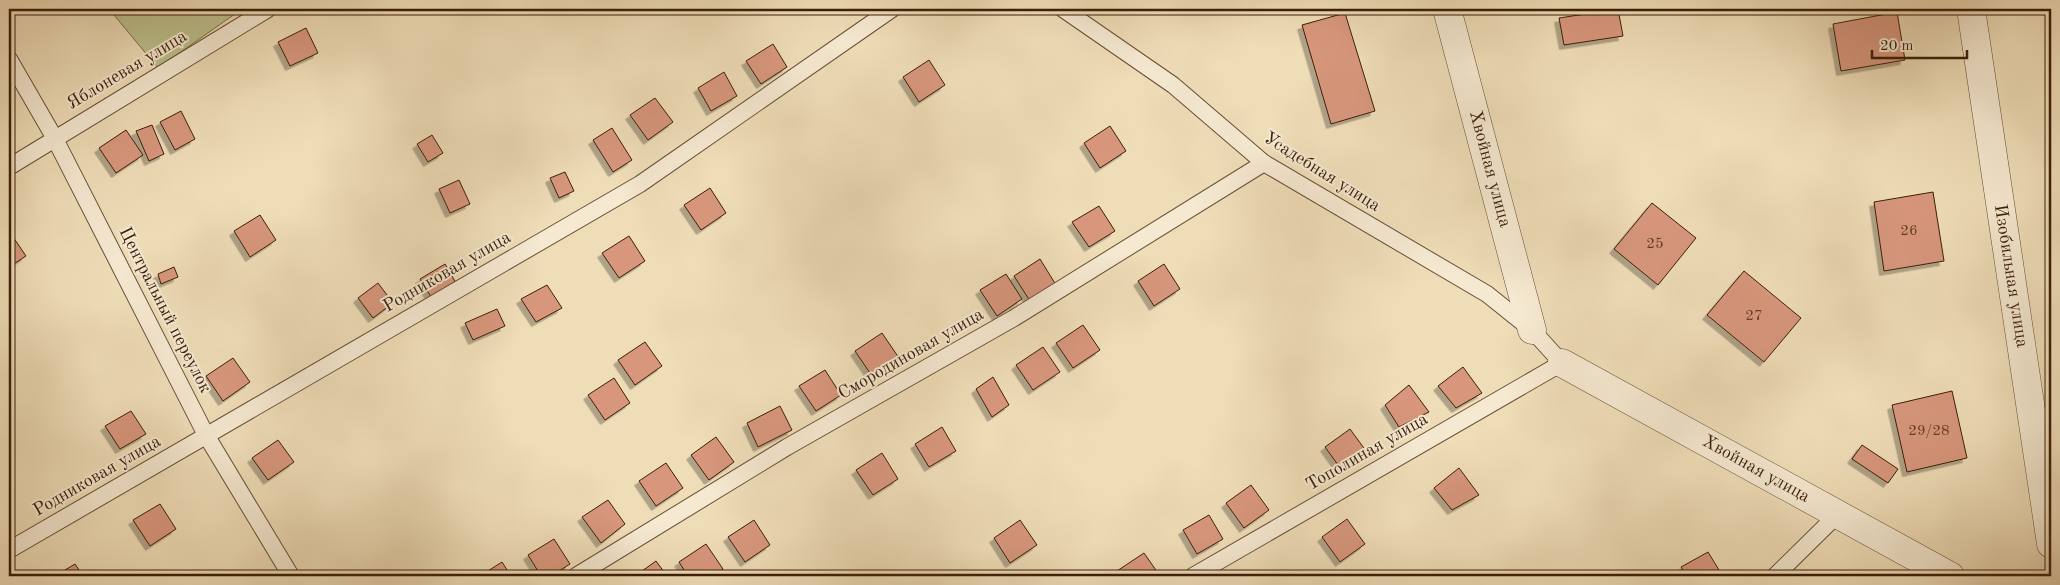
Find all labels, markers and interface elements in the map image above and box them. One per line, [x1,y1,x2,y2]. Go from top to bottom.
street label: Яблоневая улица [64,27,190,113]
scale bar [1872,28,1968,60]
text: 20 m [1880,39,1914,54]
street label: Хвойная улица [1466,109,1514,229]
street label: Усадебная улица [1261,129,1383,215]
street label: Изобильная улица [1991,203,2031,349]
street label: Центральный переулок [115,224,215,396]
house number: 26 [1900,224,1918,239]
street label: Родниковая улица [380,228,514,316]
house number: 25 [1646,237,1664,252]
street label: Смородиновая улица [835,305,987,403]
house number: 27 [1745,309,1763,324]
street label: Тополиная улица [1303,410,1431,494]
house number: 29/28 [1908,424,1950,439]
street label: Родниковая улица [30,432,164,520]
street label: Хвойная улица [1699,432,1813,506]

